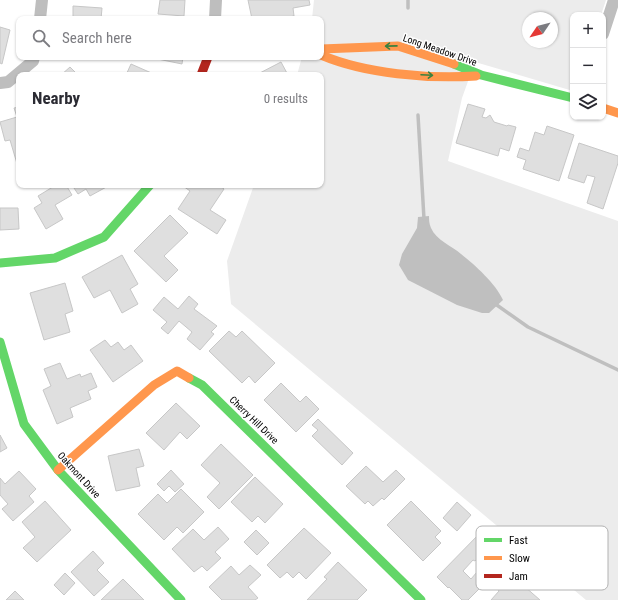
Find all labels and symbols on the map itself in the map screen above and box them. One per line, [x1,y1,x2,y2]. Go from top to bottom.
north arrow [522,12,558,48]
street label: Long Meadow Drive [402,32,479,68]
one-way arrow [385,42,398,50]
one-way arrow [420,72,433,79]
street label: Cherry Hill Drive [227,394,281,446]
street label: Oakmont Drive [56,450,103,500]
legend [476,526,608,590]
text: Fast [509,534,528,547]
text: Slow [509,552,530,565]
text: Jam [509,570,528,583]

